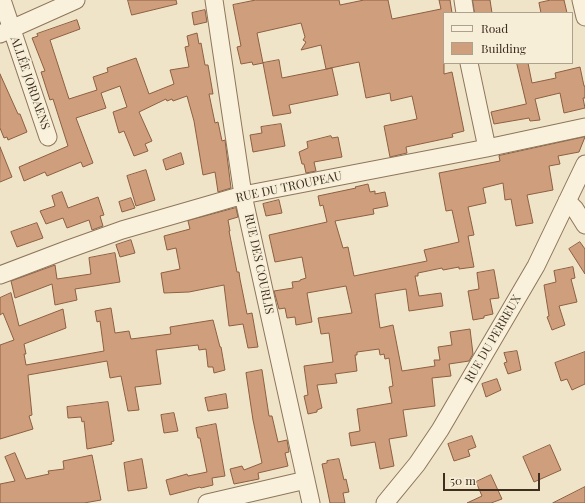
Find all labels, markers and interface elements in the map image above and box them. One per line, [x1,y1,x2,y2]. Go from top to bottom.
legend [443,12,573,64]
text: Road [481,20,508,36]
street label: ALLÉE JORDAENS [7,35,53,131]
text: Building [481,40,526,56]
street label: RUE DU TROUPEAU [235,169,343,205]
street label: RUE DES COURLIS [241,213,277,315]
street label: RUE DU PERREUX [462,293,524,385]
scale bar [445,465,542,491]
text: 50 m [450,472,476,488]

